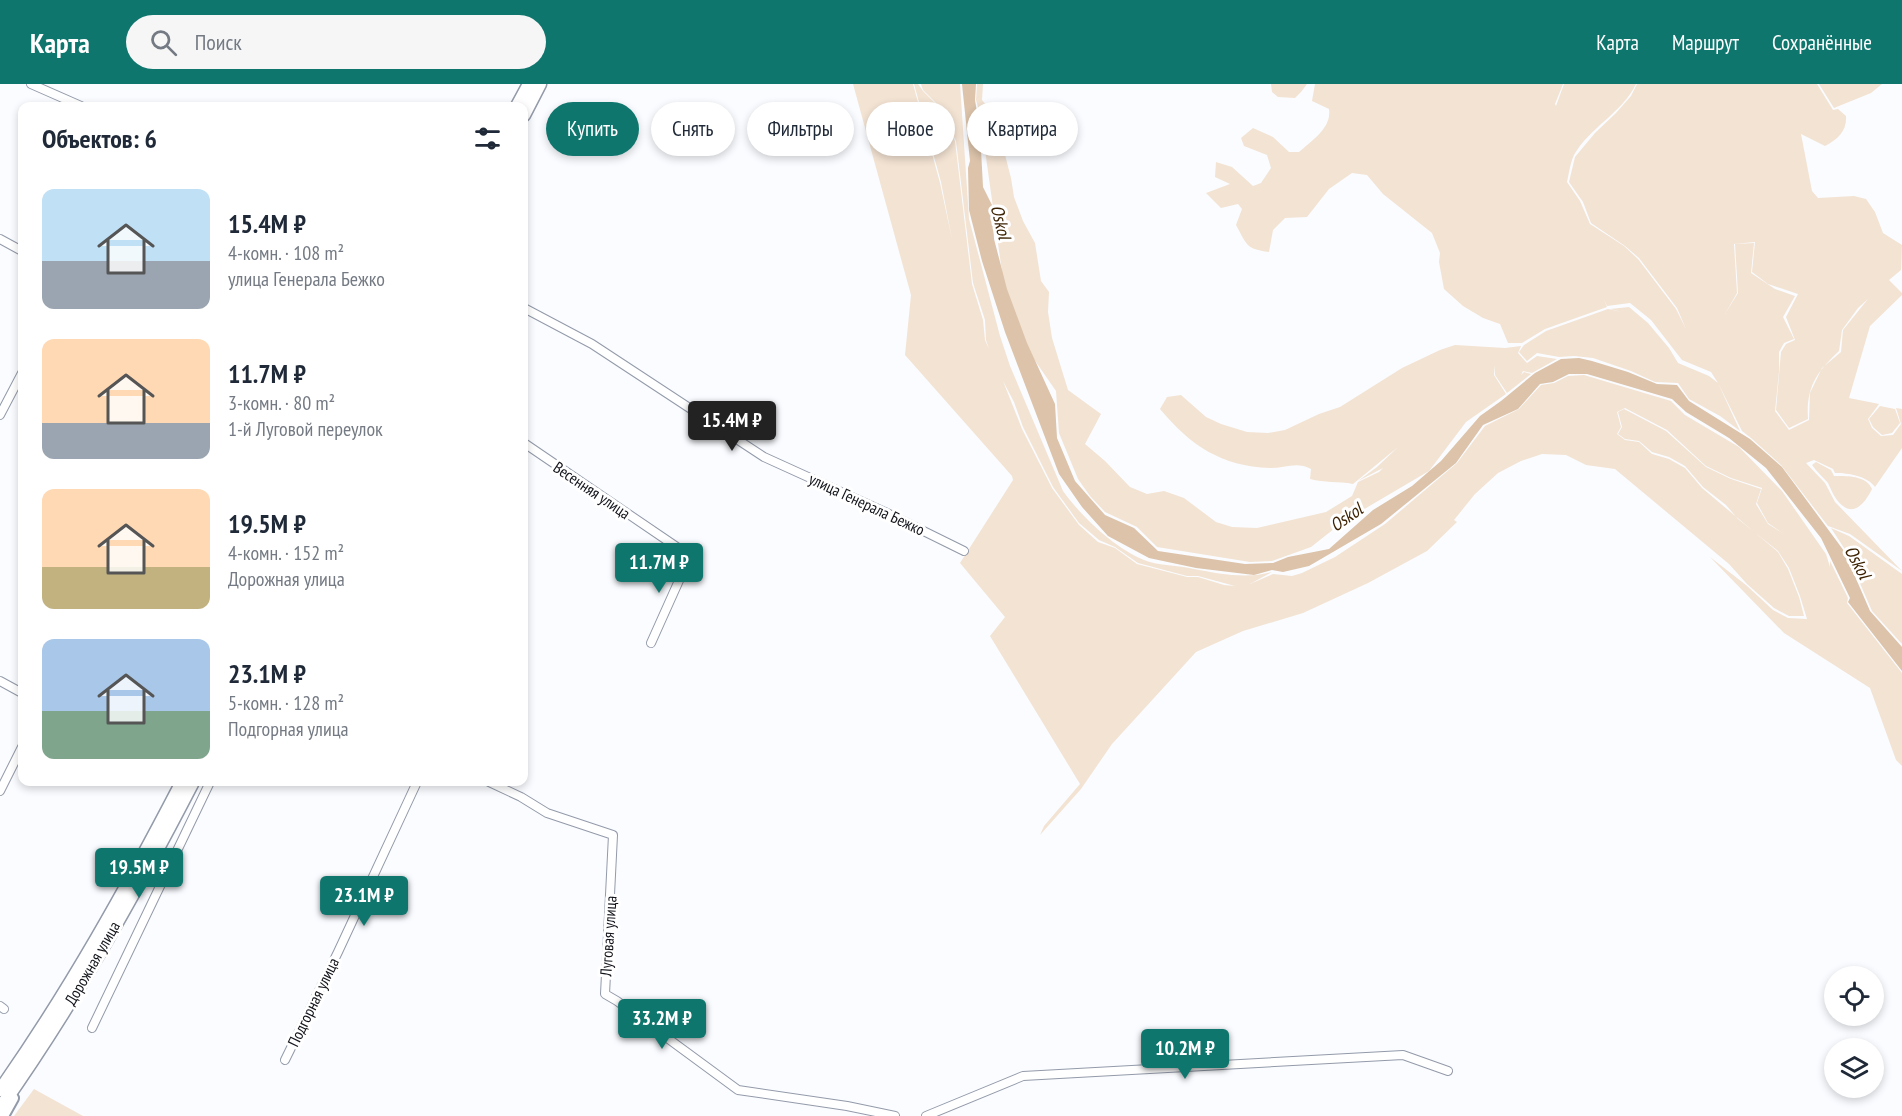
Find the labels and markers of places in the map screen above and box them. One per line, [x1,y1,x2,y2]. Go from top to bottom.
pin: 15.4M ₽ [677,401,787,452]
pin: 11.7M ₽ [604,543,714,594]
pin: 19.5M ₽ [84,848,194,899]
pin: 23.1M ₽ [309,876,419,927]
pin: 33.2M ₽ [607,999,717,1050]
pin: 10.2M ₽ [1130,1029,1240,1080]

